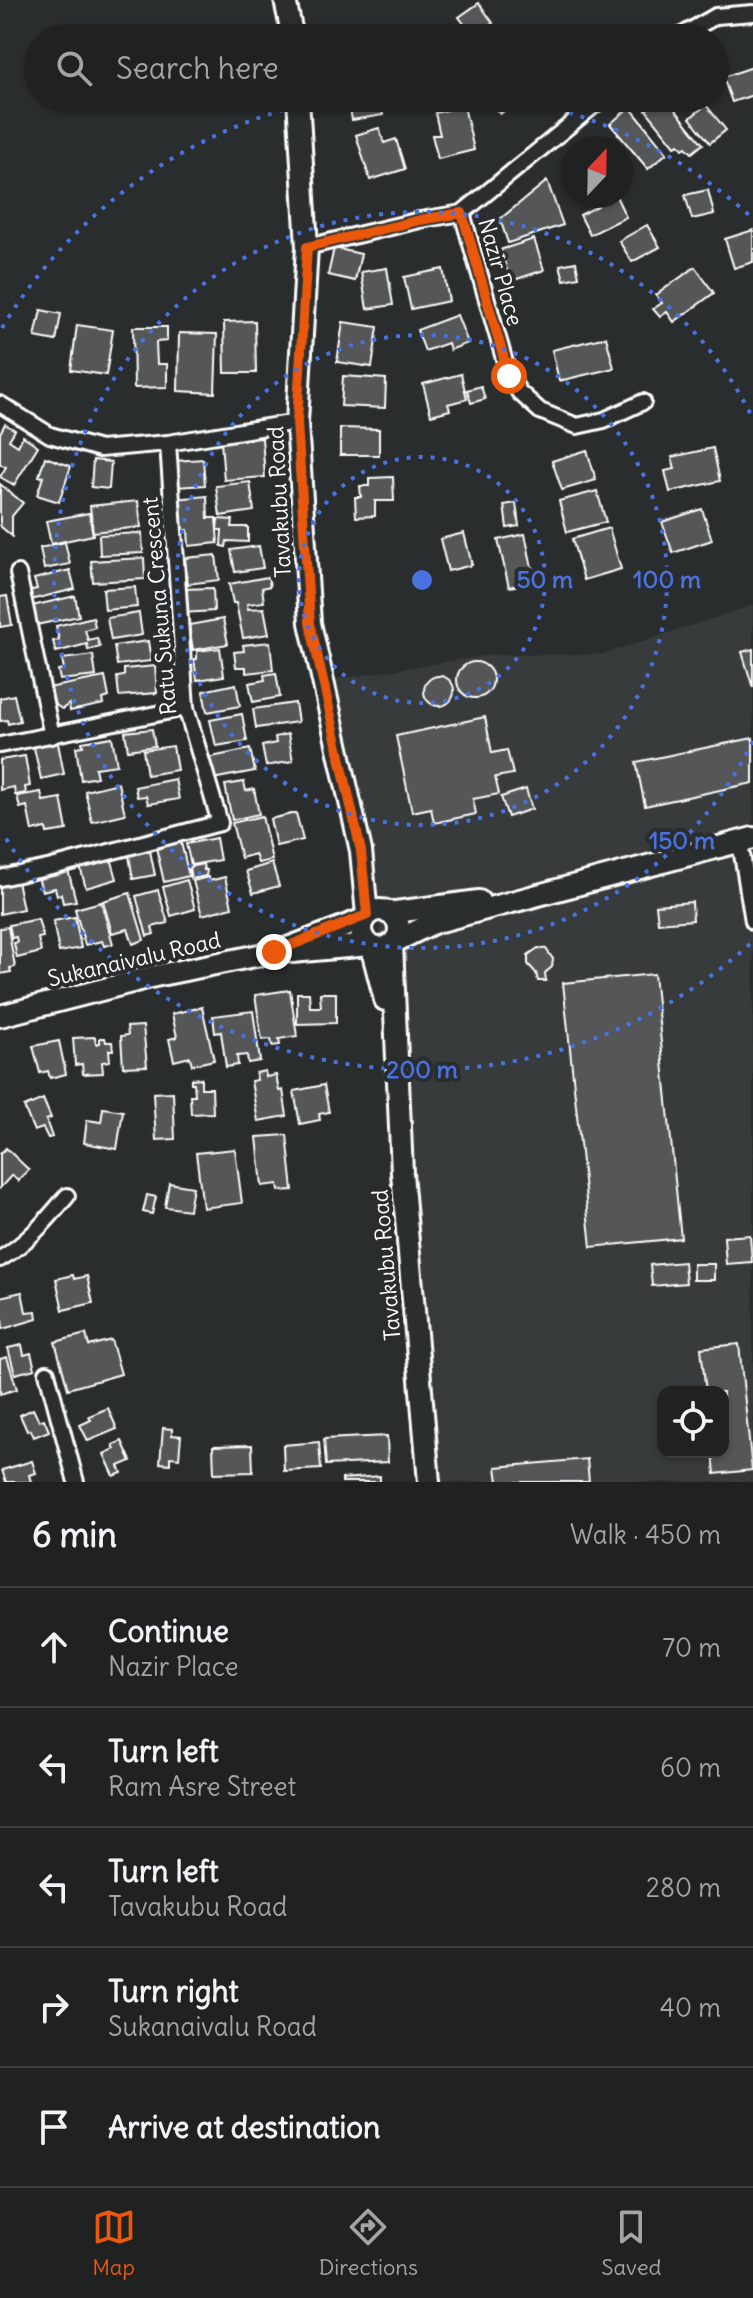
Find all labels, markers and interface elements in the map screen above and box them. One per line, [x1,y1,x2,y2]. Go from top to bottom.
search box [24,24,729,112]
icon: search [52,46,96,90]
text: Search here [116,49,279,87]
north arrow [561,136,633,208]
street label: Nazir Place [472,215,530,329]
route start [491,358,527,394]
street label: Tavakubu Road [261,425,297,578]
street label: Ratu Sukuna Crescent [136,496,182,716]
text: 50 m [517,564,573,594]
text: 100 m [633,564,701,594]
centre of rings [408,566,436,594]
text: 150 m [649,825,715,855]
street label: Sukanaivalu Road [45,925,223,993]
route end [256,934,292,970]
text: 200 m [386,1054,458,1084]
street label: Tavakubu Road [365,1188,407,1342]
map controls [657,1386,729,1458]
button: locate [657,1386,729,1458]
text: 6 min [32,1513,117,1556]
text: Walk · 450 m [570,1518,721,1551]
text: Continue [108,1612,229,1650]
icon: ahead [32,1625,76,1669]
text: 70 m [662,1631,721,1664]
text: Nazir Place [108,1650,239,1683]
text: Turn left [108,1732,219,1770]
icon: left [32,1745,76,1789]
text: 60 m [660,1751,721,1784]
text: Ram Asre Street [108,1770,296,1803]
text: Turn left [108,1852,219,1890]
icon: left [32,1865,76,1909]
text: 280 m [646,1871,721,1904]
text: Tavakubu Road [108,1890,287,1923]
text: Turn right [108,1972,239,2010]
icon: right [32,1985,76,2029]
text: 40 m [660,1991,721,2024]
text: Sukanaivalu Road [108,2010,317,2043]
icon: arrive [32,2105,76,2149]
text: Arrive at destination [108,2108,380,2146]
tab: Map [92,2205,136,2281]
tab: Directions [319,2205,418,2281]
tab: Saved [601,2205,661,2281]

